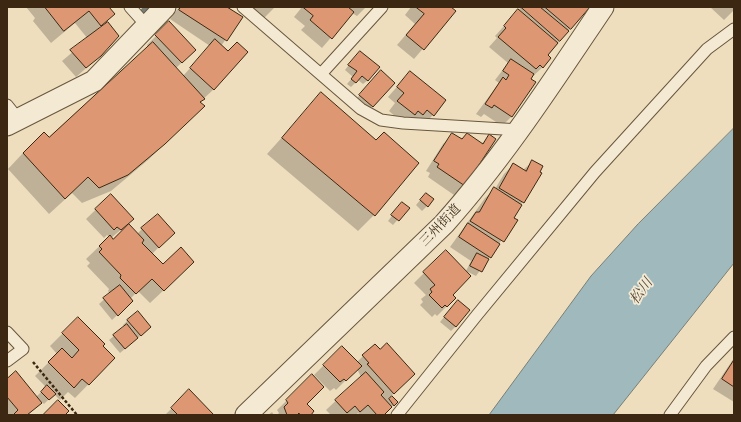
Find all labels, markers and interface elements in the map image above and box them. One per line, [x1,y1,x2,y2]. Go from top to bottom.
street label: 三州街道 [417,202,465,250]
water label: 松川 [627,276,657,308]

